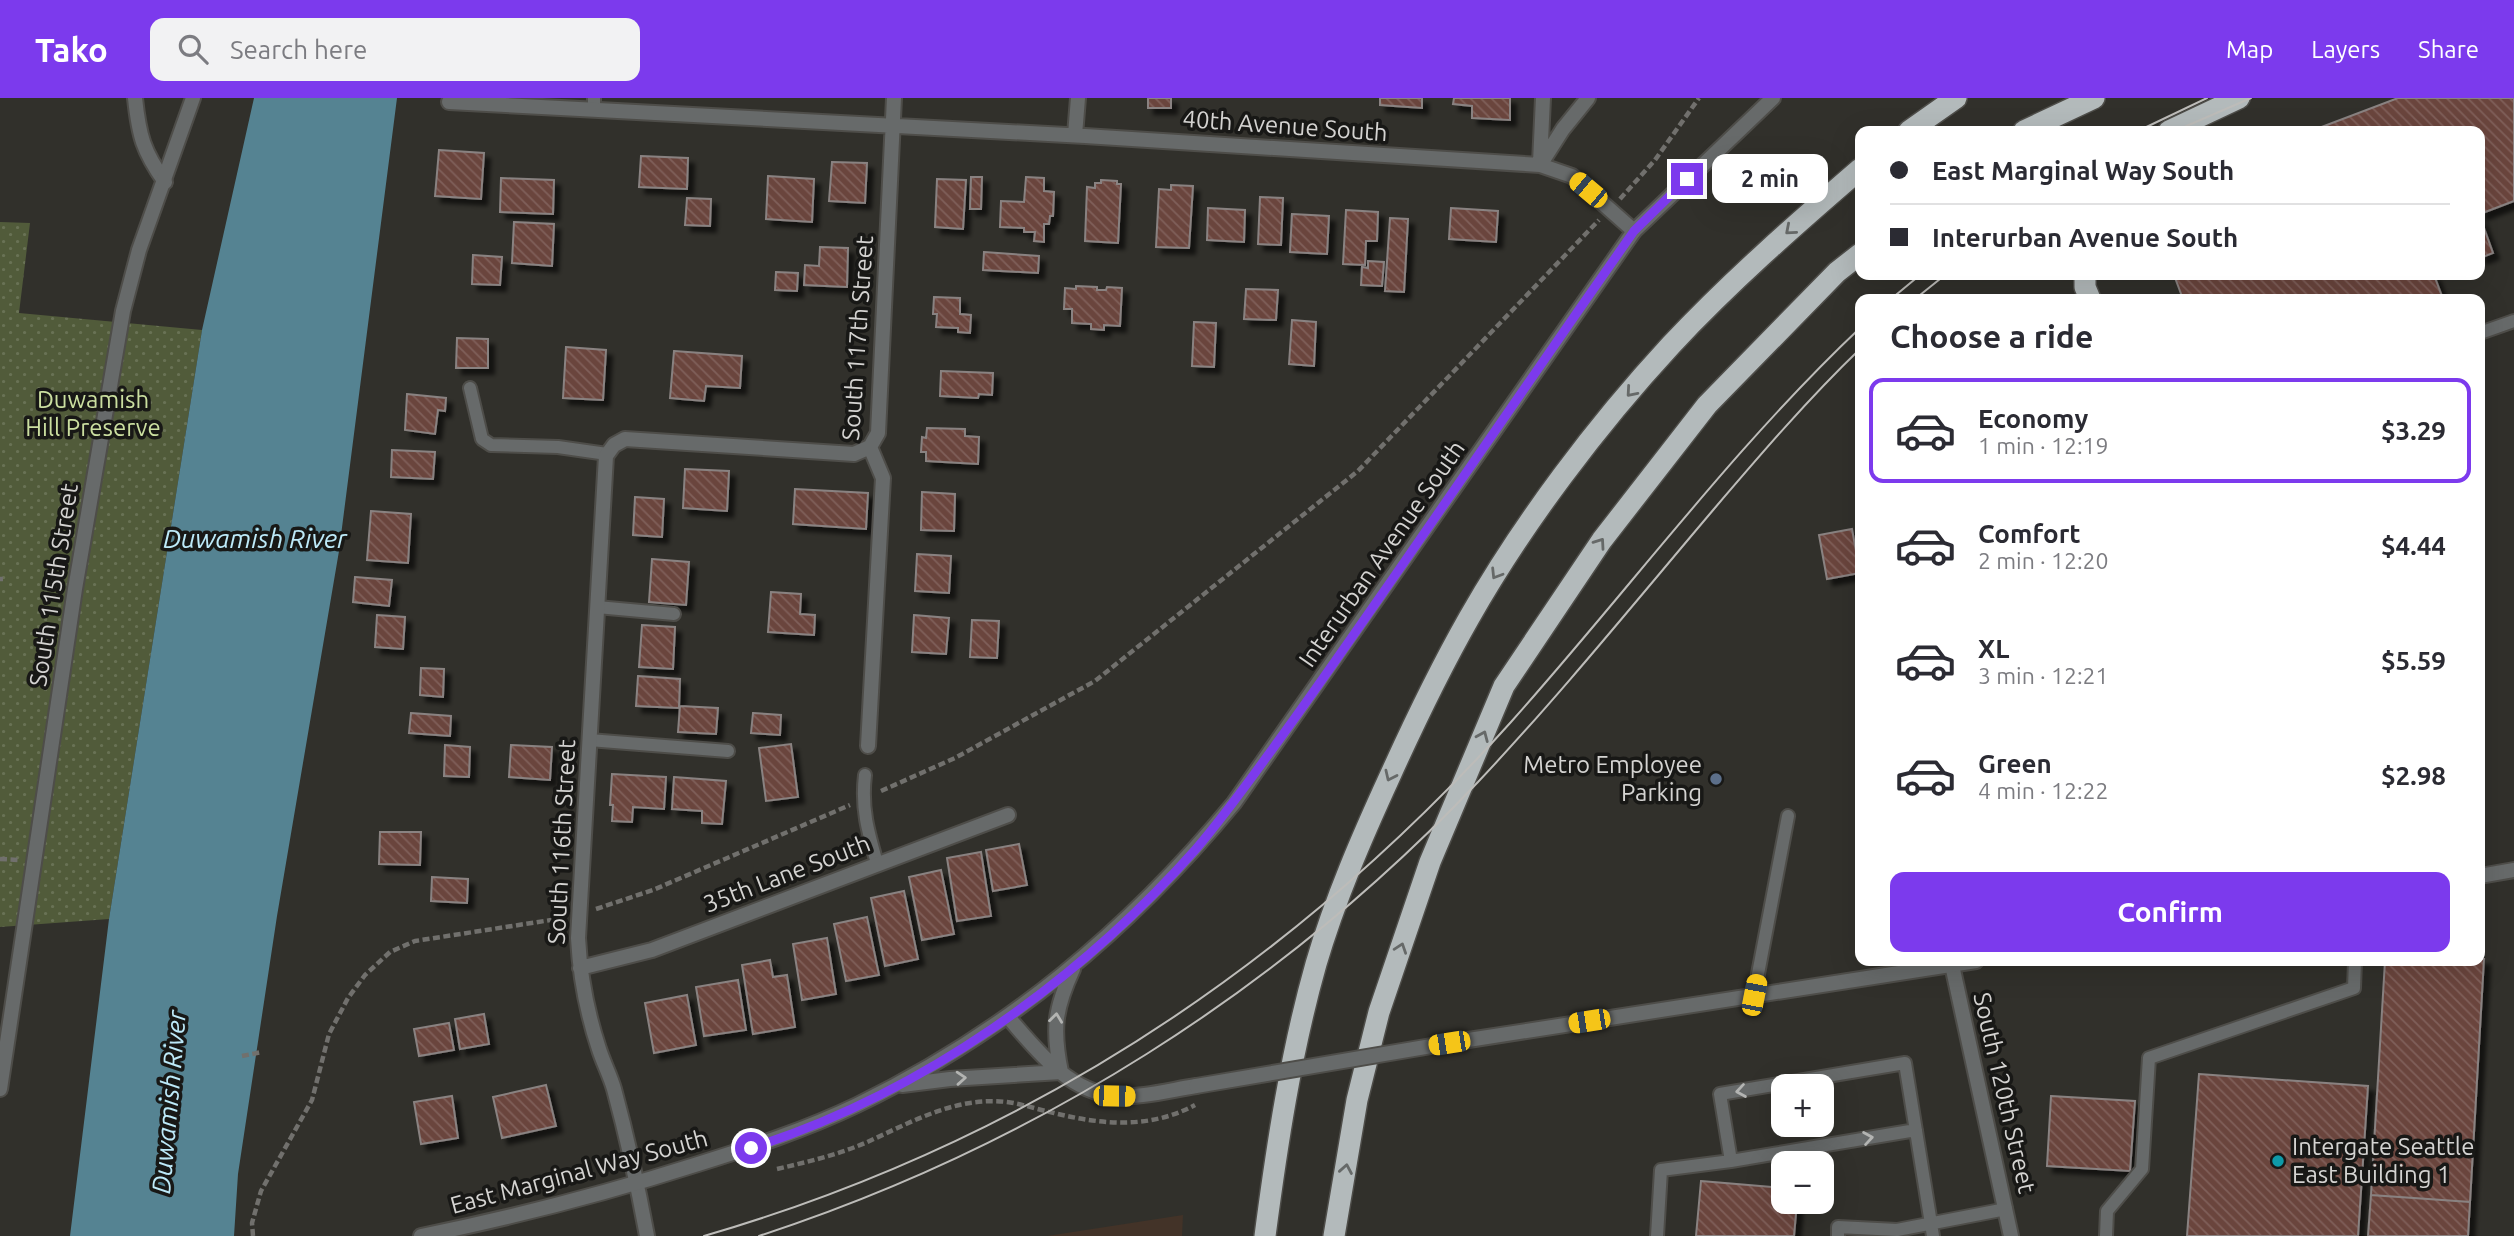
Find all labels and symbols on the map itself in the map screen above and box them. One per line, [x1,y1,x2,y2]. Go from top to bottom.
street label: 40th Avenue South [1182,105,1388,146]
callout: 2 min [1712,154,1827,204]
route end [1671,163,1703,195]
car [1566,168,1611,212]
one-way arrow [1785,222,1798,234]
street label: South 117th Street [837,234,878,441]
one-way arrow [1627,383,1639,396]
park label: Duwamish Hill Preserve [25,386,161,441]
street label: Interurban Avenue South [1293,435,1470,672]
street label: South 115th Street [24,481,83,688]
water label: Duwamish River [163,524,348,553]
one-way arrow [1592,538,1605,551]
one-way arrow [1491,567,1504,580]
one-way arrow [1475,731,1489,744]
street label: South 116th Street [543,738,580,945]
place label: Metro Employee Parking [1523,751,1702,806]
one-way arrow [1384,769,1398,781]
marker: Metro Employee Parking [1708,771,1724,787]
street label: 35th Lane South [700,829,874,918]
one-way arrow [1393,943,1407,955]
car [1740,972,1769,1018]
street label: South 120th Street [1968,990,2041,1196]
car [1567,1007,1612,1035]
water label: Duwamish River [146,1008,191,1195]
one-way arrow [1049,1012,1064,1024]
car [1427,1029,1472,1057]
one-way arrow [956,1071,967,1086]
one-way arrow [1735,1083,1747,1098]
car [1093,1085,1136,1107]
street label: East Marginal Way South [447,1124,711,1219]
one-way arrow [1862,1131,1874,1146]
route start [735,1132,767,1164]
place label: Intergate Seattle East Building 1 [2292,1133,2474,1188]
marker: Intergate Seattle East Building 1 [2270,1153,2286,1169]
one-way arrow [1338,1163,1353,1175]

